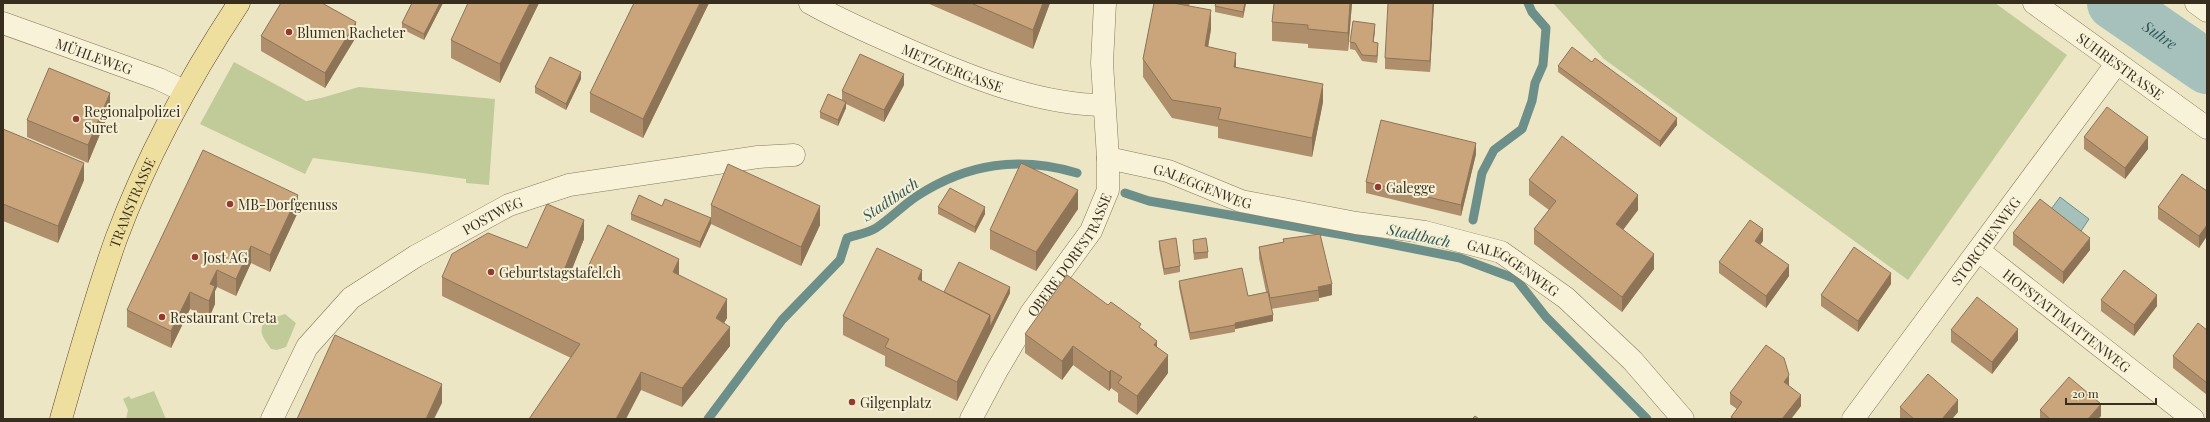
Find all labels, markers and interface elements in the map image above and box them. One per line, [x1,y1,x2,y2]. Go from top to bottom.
water label: Suhre [2138,15,2182,54]
place label: Blumen Racheter [297,23,406,42]
marker: Blumen Racheter [284,27,294,37]
street label: SUHRESTRASSE [2073,28,2168,104]
street label: MÜHLEWEG [53,33,135,78]
street label: METZGERGASSE [899,39,1006,96]
place label: Regionalpolizei Suret [84,102,180,137]
marker: Regionalpolizei Suret [71,114,81,124]
street label: TRAMSTRASSE [104,154,159,250]
street label: GALEGGENWEG [1152,159,1254,212]
water label: Stadtbach [857,173,922,226]
place label: Galegge [1386,178,1435,197]
marker: Galegge [1373,182,1383,192]
street label: OBERE DORFSTRASSE [1022,190,1115,320]
street label: POSTWEG [459,192,525,238]
street label: STORCHENWEG [1946,193,2024,289]
place label: MB-Dorfgenuss [238,195,338,214]
marker: MB-Dorfgenuss [225,199,235,209]
water label: Stadtbach [1384,218,1453,251]
street label: GALEGGENWEG [1465,234,1563,300]
place label: Jost AG [202,248,248,267]
marker: Jost AG [190,252,200,262]
place label: Geburtstagstafel.ch [499,263,622,282]
street label: HOFSTATTMATTENWEG [1999,264,2135,376]
marker: Geburtstagstafel.ch [486,267,496,277]
place label: Restaurant Creta [170,308,277,327]
marker: Restaurant Creta [157,312,167,322]
scale bar [2066,380,2156,406]
text: 20 m [2072,385,2099,401]
place label: Gilgenplatz [860,393,932,412]
marker: Gilgenplatz [847,397,857,407]

